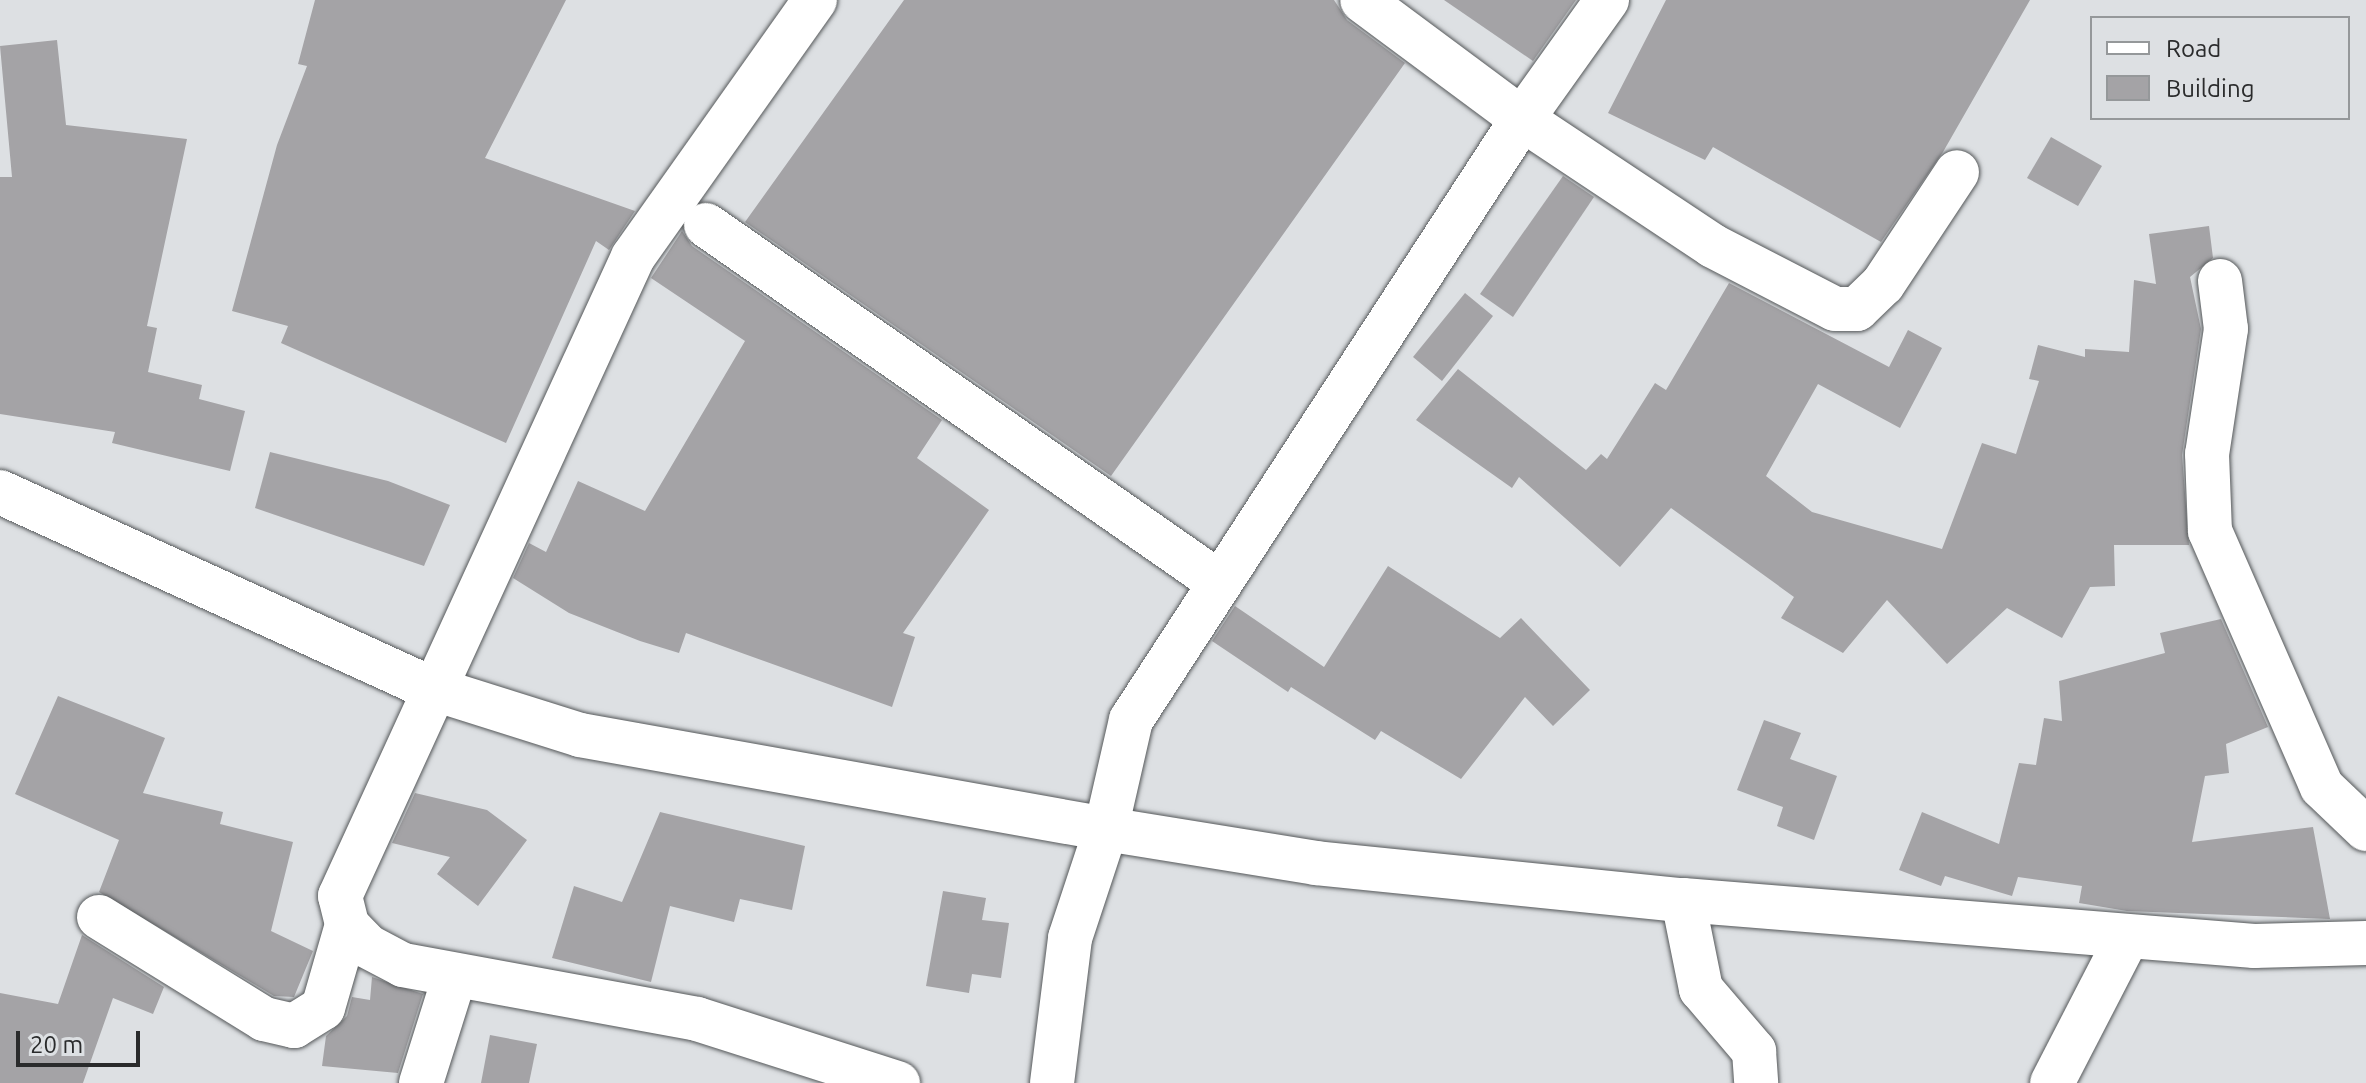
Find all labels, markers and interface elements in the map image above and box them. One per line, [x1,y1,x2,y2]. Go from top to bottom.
legend [2090,16,2350,120]
text: Road [2166,35,2221,62]
text: Building [2166,75,2254,102]
scale bar [20,1015,144,1065]
text: 20 m [30,1031,83,1058]

